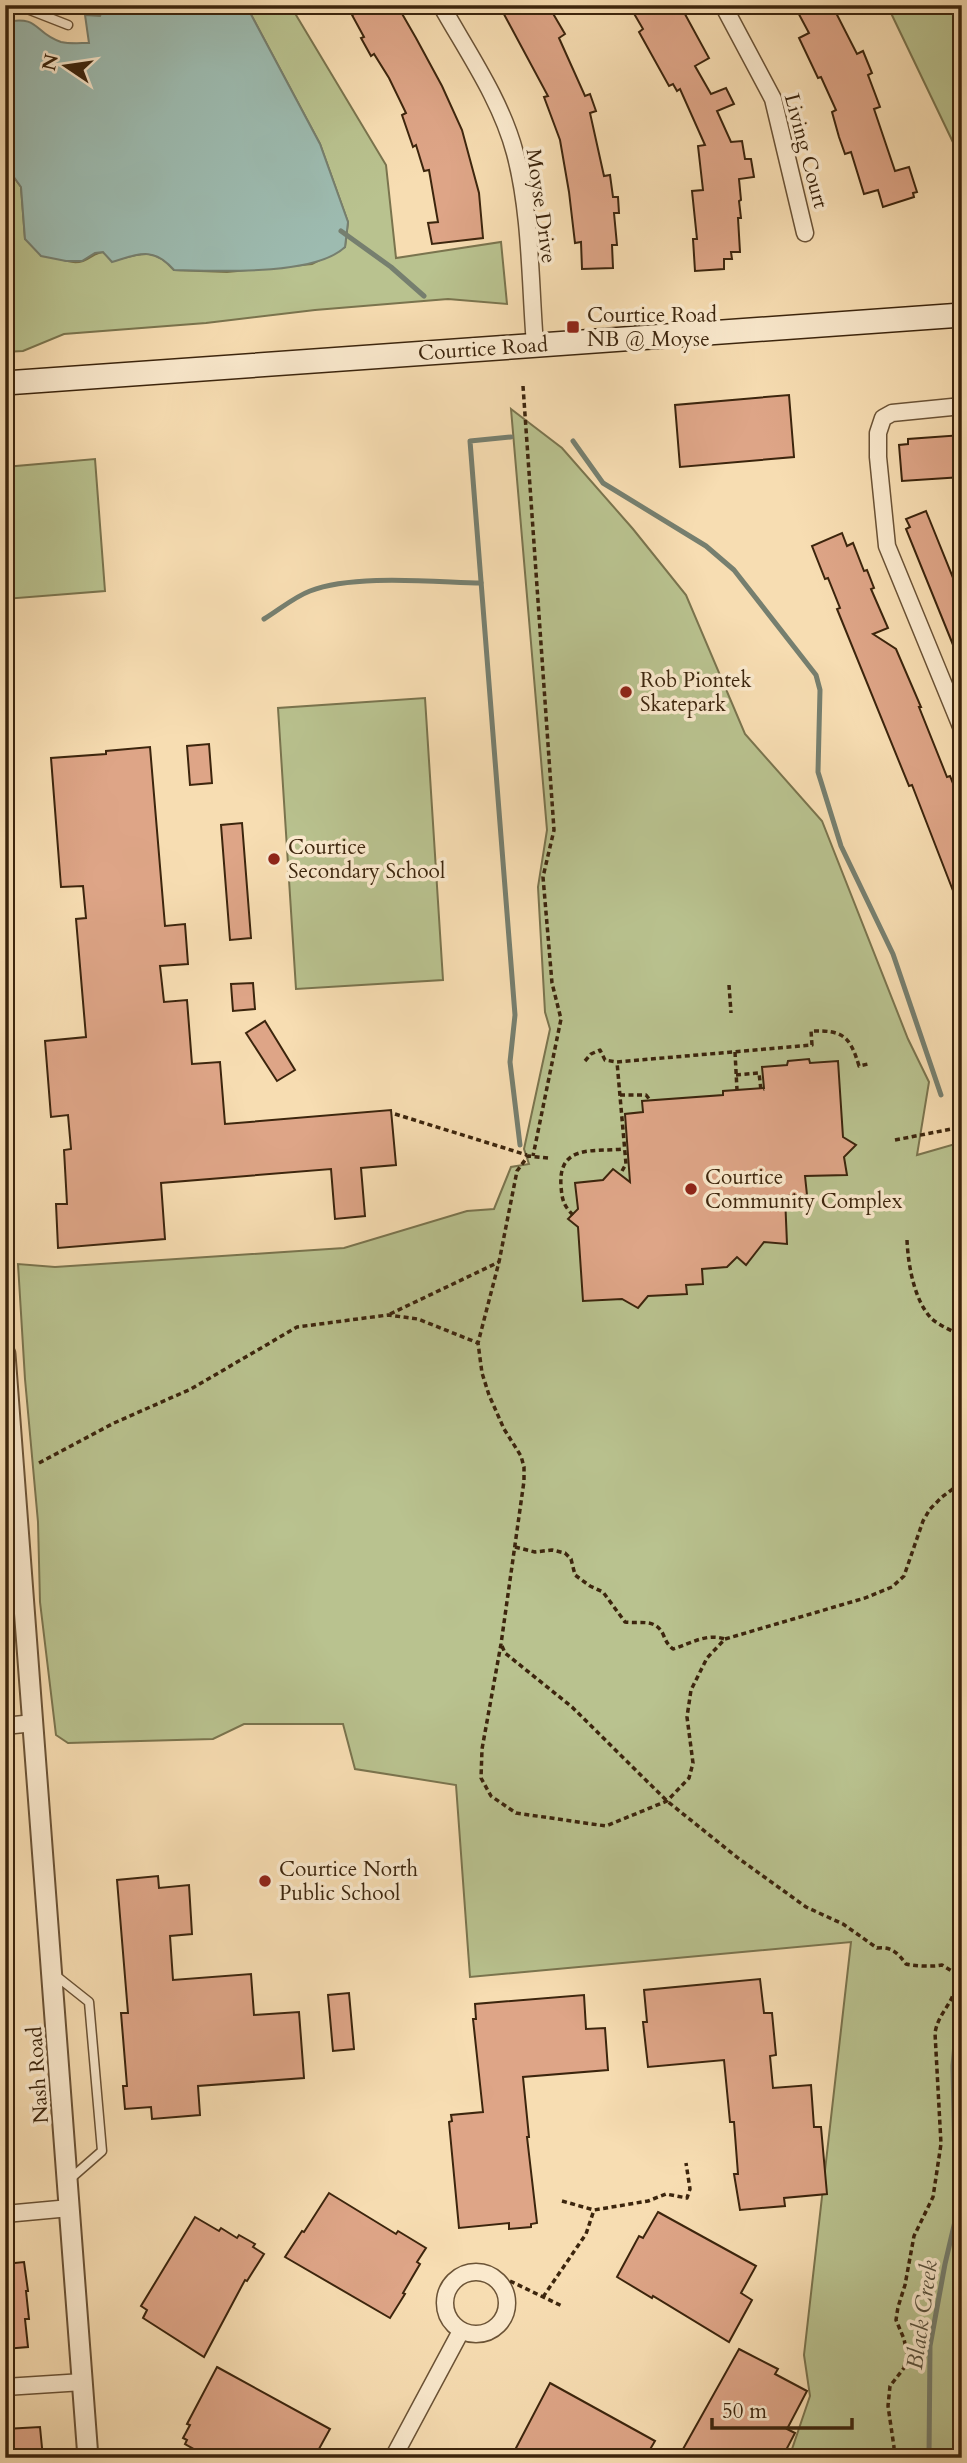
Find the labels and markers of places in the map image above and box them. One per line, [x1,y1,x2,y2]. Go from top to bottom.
place label: Courtice Road NB @ Moyse [587,301,717,354]
marker: Courtice Road NB @ Moyse [565,319,581,335]
place label: Rob Piontek Skatepark [640,666,753,719]
marker: Rob Piontek Skatepark [618,684,634,700]
place label: Courtice Secondary School [288,833,445,886]
marker: Courtice Secondary School [266,851,282,867]
place label: Courtice Community Complex [705,1163,903,1216]
marker: Courtice Community Complex [683,1181,699,1197]
place label: Courtice North Public School [279,1855,418,1908]
marker: Courtice North Public School [257,1873,273,1889]

